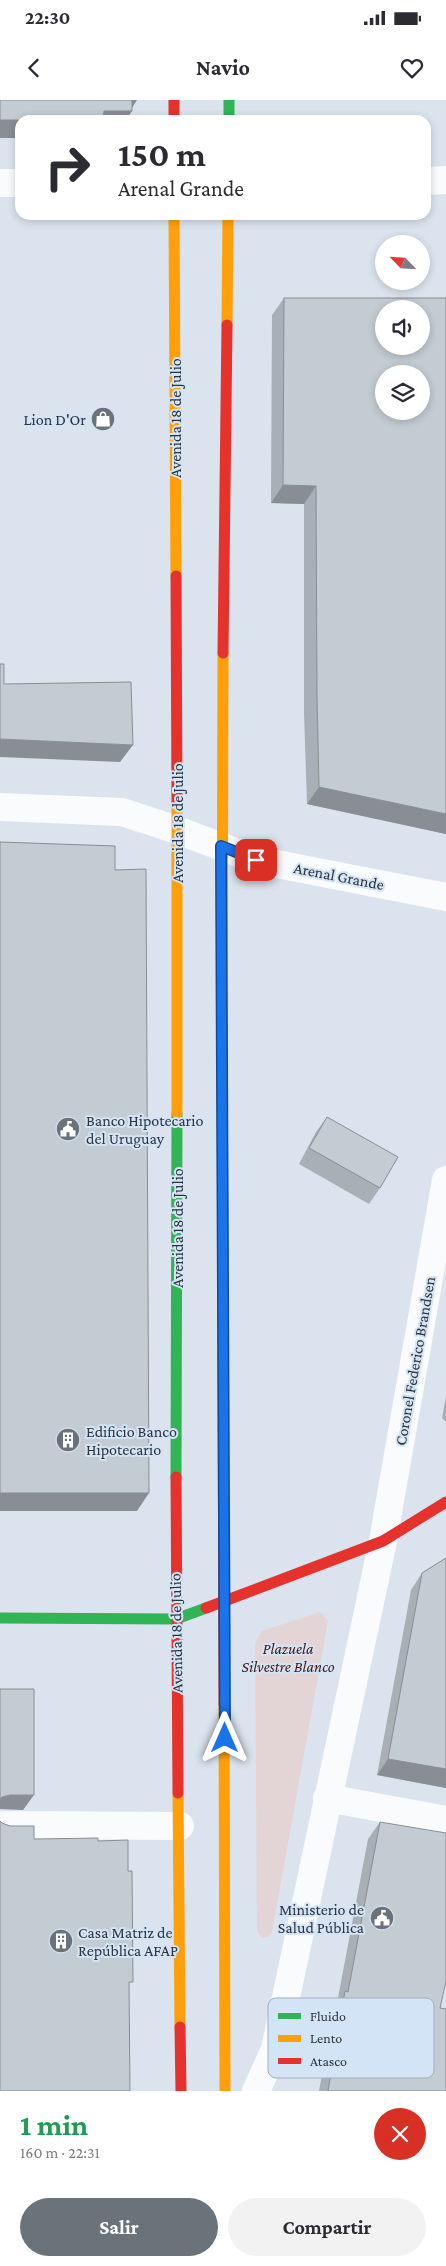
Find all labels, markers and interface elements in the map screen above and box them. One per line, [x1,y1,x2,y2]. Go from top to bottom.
text: 22:30 [25,7,70,28]
icon: back [20,54,48,82]
icon: heart [398,54,426,82]
text: Navio [196,55,250,80]
icon: right [35,135,100,200]
text: 150 m [118,135,206,174]
text: Arenal Grande [118,176,244,201]
north arrow [375,235,430,290]
map controls [375,235,430,420]
button: sound [375,300,430,355]
street label: Avenida 18 de Julio [167,358,185,478]
button: layers [375,365,430,420]
shop icon: Lion D'Or [90,406,116,432]
place label: Lion D'Or [24,411,86,428]
street label: Avenida 18 de Julio [169,763,187,883]
pin [235,839,277,881]
icon: arrive [242,846,270,874]
street label: Arenal Grande [292,859,386,893]
place label: Banco Hipotecario del Uruguay [86,1112,203,1148]
public building icon: Banco Hipotecario del Uruguay [55,1116,81,1142]
street label: Avenida 18 de Julio [169,1168,187,1288]
street label: Coronel Federico Brandsen [392,1275,438,1447]
place label: Edificio Banco Hipotecario [86,1423,177,1459]
building icon: Edificio Banco Hipotecario [55,1427,81,1453]
street label: Avenida 18 de Julio [166,1573,187,1693]
park label: Plazuela Silvestre Blanco [241,1640,335,1675]
position arrow [198,1711,250,1763]
place label: Ministerio de Salud Pública [278,1901,365,1936]
public building icon: Ministerio de Salud Pública [369,1905,395,1931]
place label: Casa Matriz de República AFAP [78,1924,178,1960]
building icon: Casa Matriz de República AFAP [48,1928,74,1954]
legend [268,1998,434,2078]
text: Fluido [310,2008,346,2024]
text: Lento [310,2030,342,2046]
text: Atasco [310,2053,347,2069]
text: 1 min [20,2108,88,2141]
button: close [374,2108,426,2160]
text: 160 m · 22:31 [20,2144,100,2161]
button: Salir [20,2198,218,2256]
button: Compartir [228,2198,426,2256]

